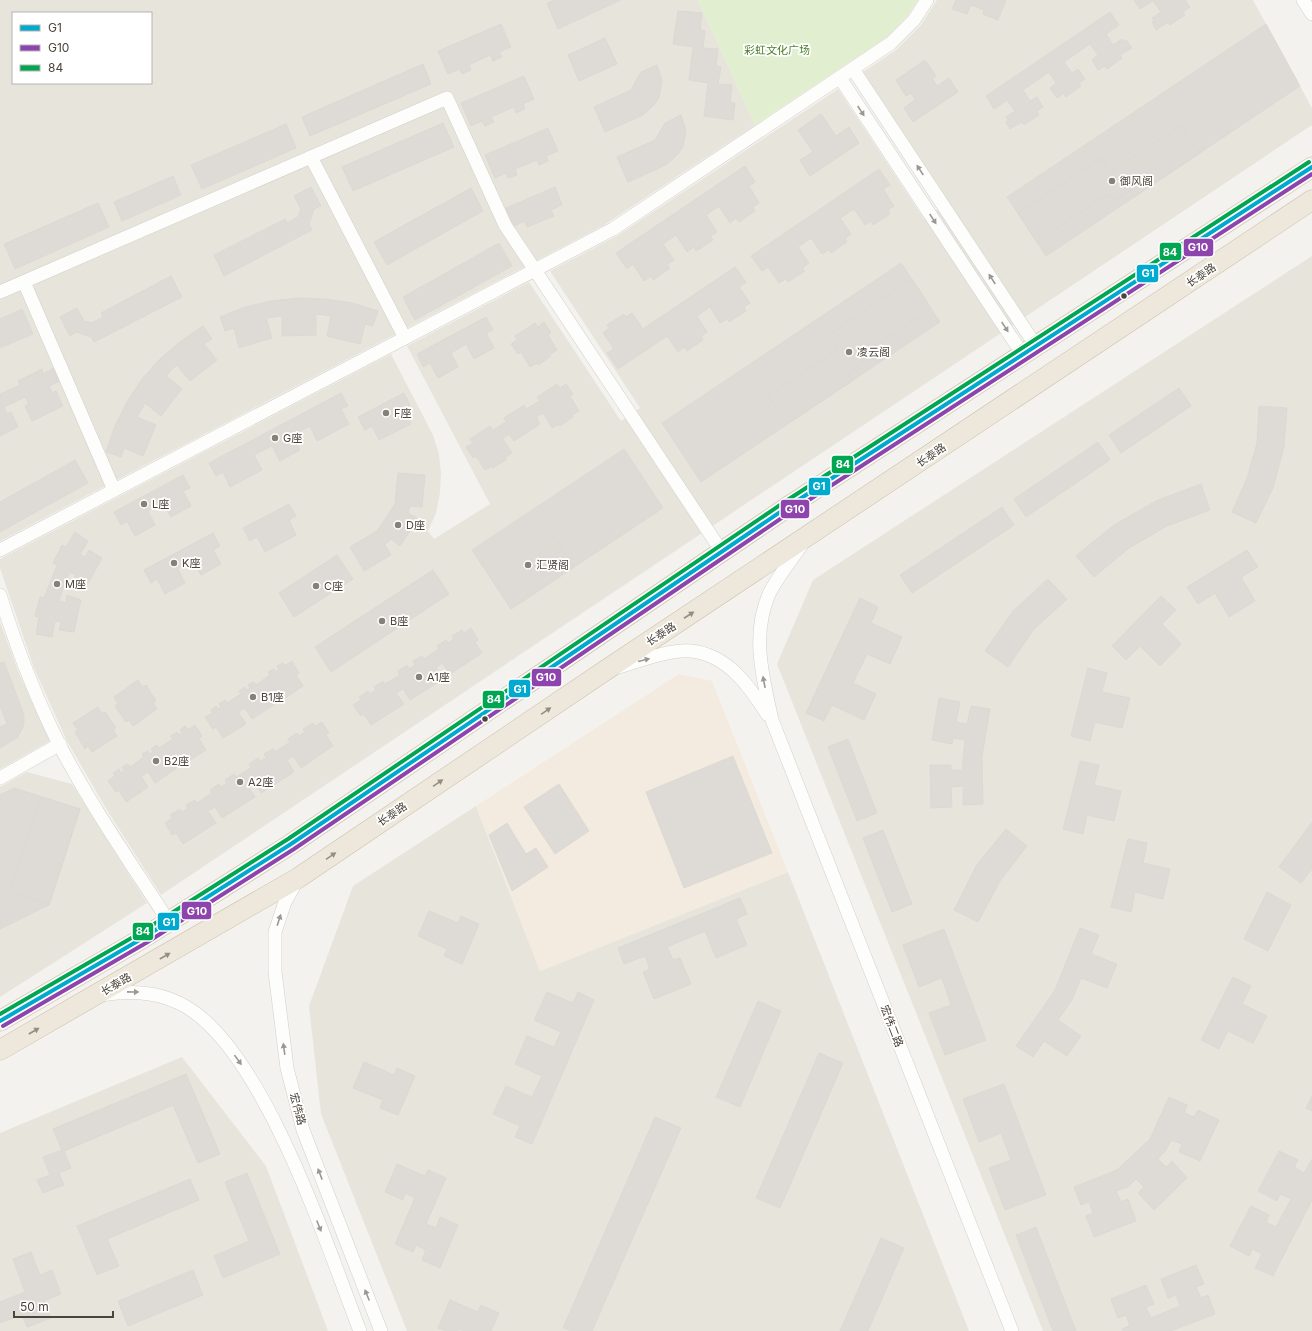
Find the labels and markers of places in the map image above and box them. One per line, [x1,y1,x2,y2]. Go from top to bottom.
place label: 御风阁 [1119,174,1153,188]
marker: 御风阁 [1107,176,1117,186]
unlabelled marker [1119,291,1129,301]
place label: 凌云阁 [857,345,890,359]
marker: 凌云阁 [844,347,854,357]
place label: F座 [394,406,412,420]
marker: F座 [381,408,391,418]
place label: G座 [283,431,302,445]
marker: G座 [270,433,280,443]
place label: L座 [152,497,169,511]
marker: L座 [139,499,149,509]
place label: D座 [406,518,425,532]
marker: D座 [393,520,403,530]
place label: K座 [182,556,200,570]
marker: K座 [169,558,179,568]
place label: 汇贤阁 [536,558,569,572]
marker: 汇贤阁 [523,560,533,570]
place label: M座 [65,577,86,591]
marker: M座 [52,579,62,589]
place label: C座 [324,579,343,593]
marker: C座 [311,581,321,591]
place label: B座 [390,614,408,628]
marker: B座 [377,616,387,626]
place label: A1座 [427,670,450,684]
marker: A1座 [414,672,424,682]
place label: B1座 [261,690,284,704]
marker: B1座 [248,692,258,702]
unlabelled marker [480,714,490,724]
place label: B2座 [164,754,189,768]
marker: B2座 [151,756,161,766]
place label: A2座 [248,775,273,789]
marker: A2座 [235,777,245,787]

